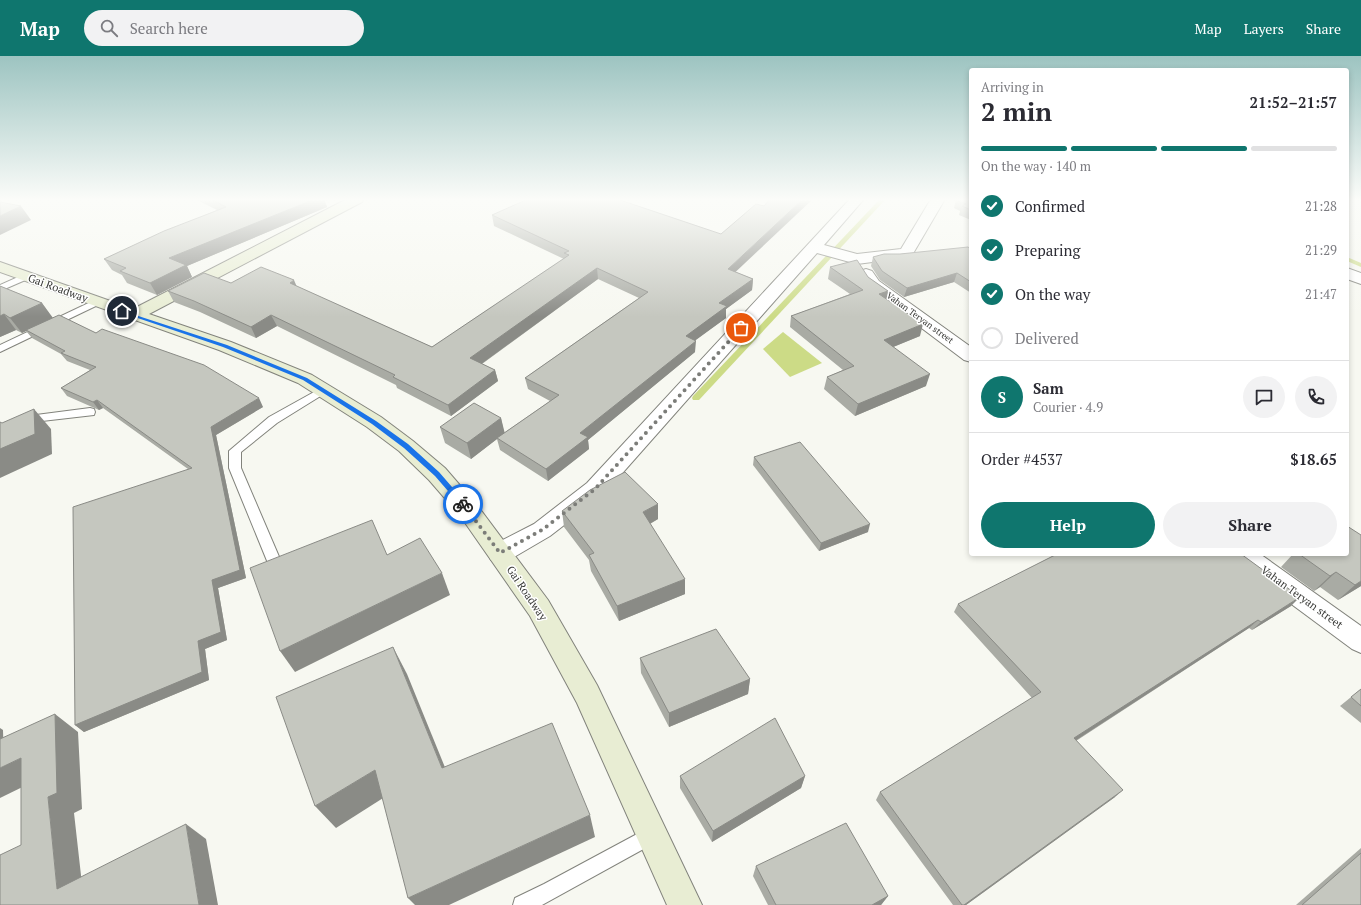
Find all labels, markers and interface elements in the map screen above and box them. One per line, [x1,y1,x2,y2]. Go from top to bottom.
search box [84,10,364,46]
text: Map [20,16,60,41]
icon: search [98,17,120,39]
text: Search here [130,18,208,38]
text: Map [1195,19,1222,38]
text: Layers [1244,19,1284,38]
text: Share [1306,19,1341,38]
text: Arriving in [981,78,1044,96]
text: 21:52–21:57 [1250,92,1337,112]
text: 2 min [981,94,1052,128]
text: On the way · 140 m [981,157,1091,175]
icon: check [981,195,1003,217]
text: Confirmed [1015,196,1085,216]
text: 21:28 [1305,197,1337,215]
icon: check [981,239,1003,261]
text: Preparing [1015,240,1080,260]
text: 21:29 [1305,241,1337,259]
street label: Gai Roadway [26,271,90,305]
icon: check [981,283,1003,305]
text: On the way [1015,284,1090,304]
text: 21:47 [1305,285,1337,303]
street label: Vahan Teryan street [884,290,956,347]
pin [105,294,139,328]
icon: home [111,300,133,322]
pin [724,311,758,345]
icon: bag [730,317,752,339]
text: Delivered [1015,328,1079,348]
button: chat [1243,376,1285,418]
button: phone [1295,376,1337,418]
text: Sam [1033,378,1064,398]
text: S [998,387,1006,407]
text: Courier · 4.9 [1033,398,1103,416]
text: Order #4537 [981,449,1063,469]
text: $18.65 [1290,449,1337,469]
courier [443,484,483,524]
icon: bike [452,493,474,515]
button: Help [981,502,1155,548]
button: Share [1163,502,1337,548]
street label: Gai Roadway [504,563,551,623]
street label: Vahan Teryan street [1258,563,1346,631]

